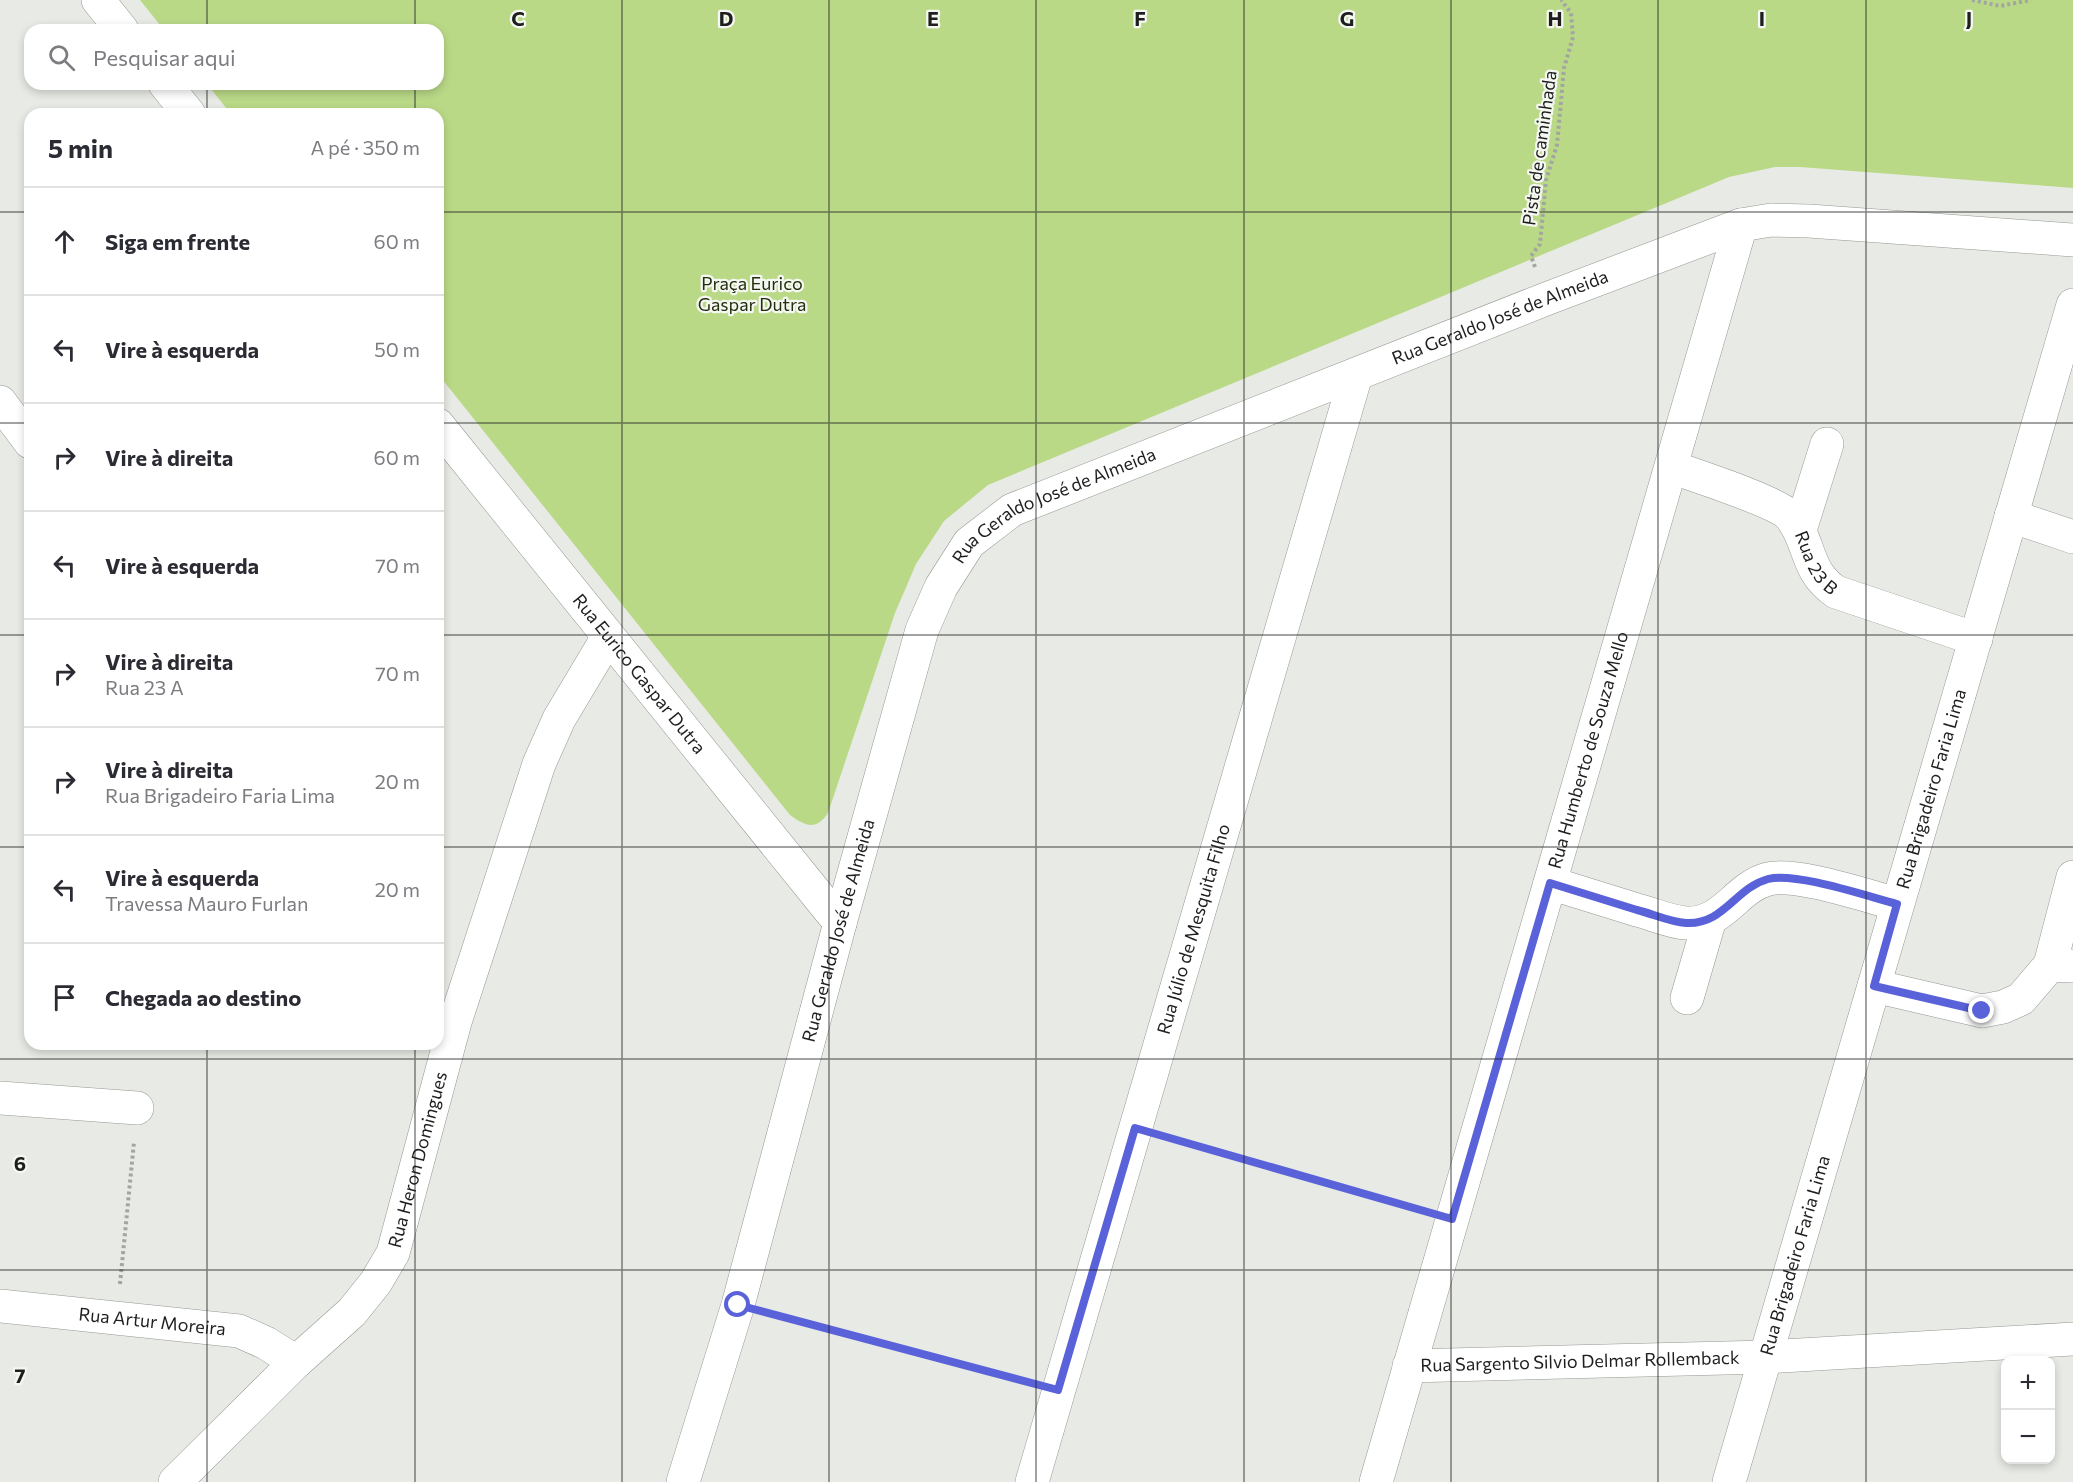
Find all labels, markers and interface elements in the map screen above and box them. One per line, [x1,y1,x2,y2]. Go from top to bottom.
text: C [511,6,525,30]
text: D [719,6,733,30]
text: E [927,6,939,30]
text: F [1134,6,1146,30]
text: G [1340,6,1354,30]
text: H [1548,6,1563,30]
text: I [1759,6,1765,30]
text: J [1966,6,1972,30]
search box [24,24,444,90]
icon: search [45,41,78,74]
text: Pesquisar aqui [93,44,236,71]
street label: Pista de caminhada [1517,69,1561,227]
text: 5 min [48,132,113,163]
text: A pé · 350 m [310,135,420,159]
icon: ahead [48,225,81,258]
text: Siga em frente [105,228,250,255]
text: 60 m [374,229,420,253]
street label: Rua Geraldo José de Almeida [1388,265,1611,369]
park label: Praça Eurico Gaspar Dutra [698,272,806,315]
icon: left [48,333,81,366]
text: Vire à esquerda [105,336,259,363]
text: 50 m [374,337,420,361]
icon: right [48,441,81,474]
street label: Rua Geraldo José de Almeida [947,442,1159,567]
text: Vire à direita [105,444,233,471]
text: 60 m [374,445,420,469]
street label: Rua 23 B [1791,527,1842,599]
icon: left [48,549,81,582]
text: Vire à esquerda [105,552,259,579]
text: 70 m [375,553,420,577]
street label: Rua Eurico Gaspar Dutra [569,589,711,758]
street label: Rua Humberto de Souza Mello [1543,629,1632,871]
text: Vire à direita [105,648,233,675]
icon: right [48,657,81,690]
text: 70 m [375,661,420,685]
text: Rua 23 A [105,675,184,699]
street label: Rua Brigadeiro Faria Lima [1891,686,1970,891]
text: Vire à direita [105,756,233,783]
icon: right [48,765,81,798]
text: 20 m [375,769,420,793]
text: Rua Brigadeiro Faria Lima [105,783,335,807]
street label: Rua Geraldo José de Almeida [797,816,879,1044]
street label: Rua Júlio de Mesquita Filho [1152,821,1234,1037]
text: Vire à esquerda [105,864,259,891]
icon: left [48,873,81,906]
text: 20 m [375,877,420,901]
text: Travessa Mauro Furlan [105,891,308,915]
icon: arrive [48,981,81,1014]
text: Chegada ao destino [105,984,301,1011]
route end [1968,997,1994,1023]
street label: Rua Heron Domingues [383,1069,451,1250]
text: 6 [14,1151,26,1175]
street label: Rua Brigadeiro Faria Lima [1755,1153,1834,1358]
route start [724,1291,750,1317]
street label: Rua Artur Moreira [77,1302,227,1340]
street label: Rua Sargento Silvio Delmar Rollemback [1420,1346,1740,1376]
map controls [2001,1356,2055,1464]
button: + [2001,1356,2055,1410]
text: 7 [15,1363,26,1387]
button: − [2001,1410,2055,1464]

